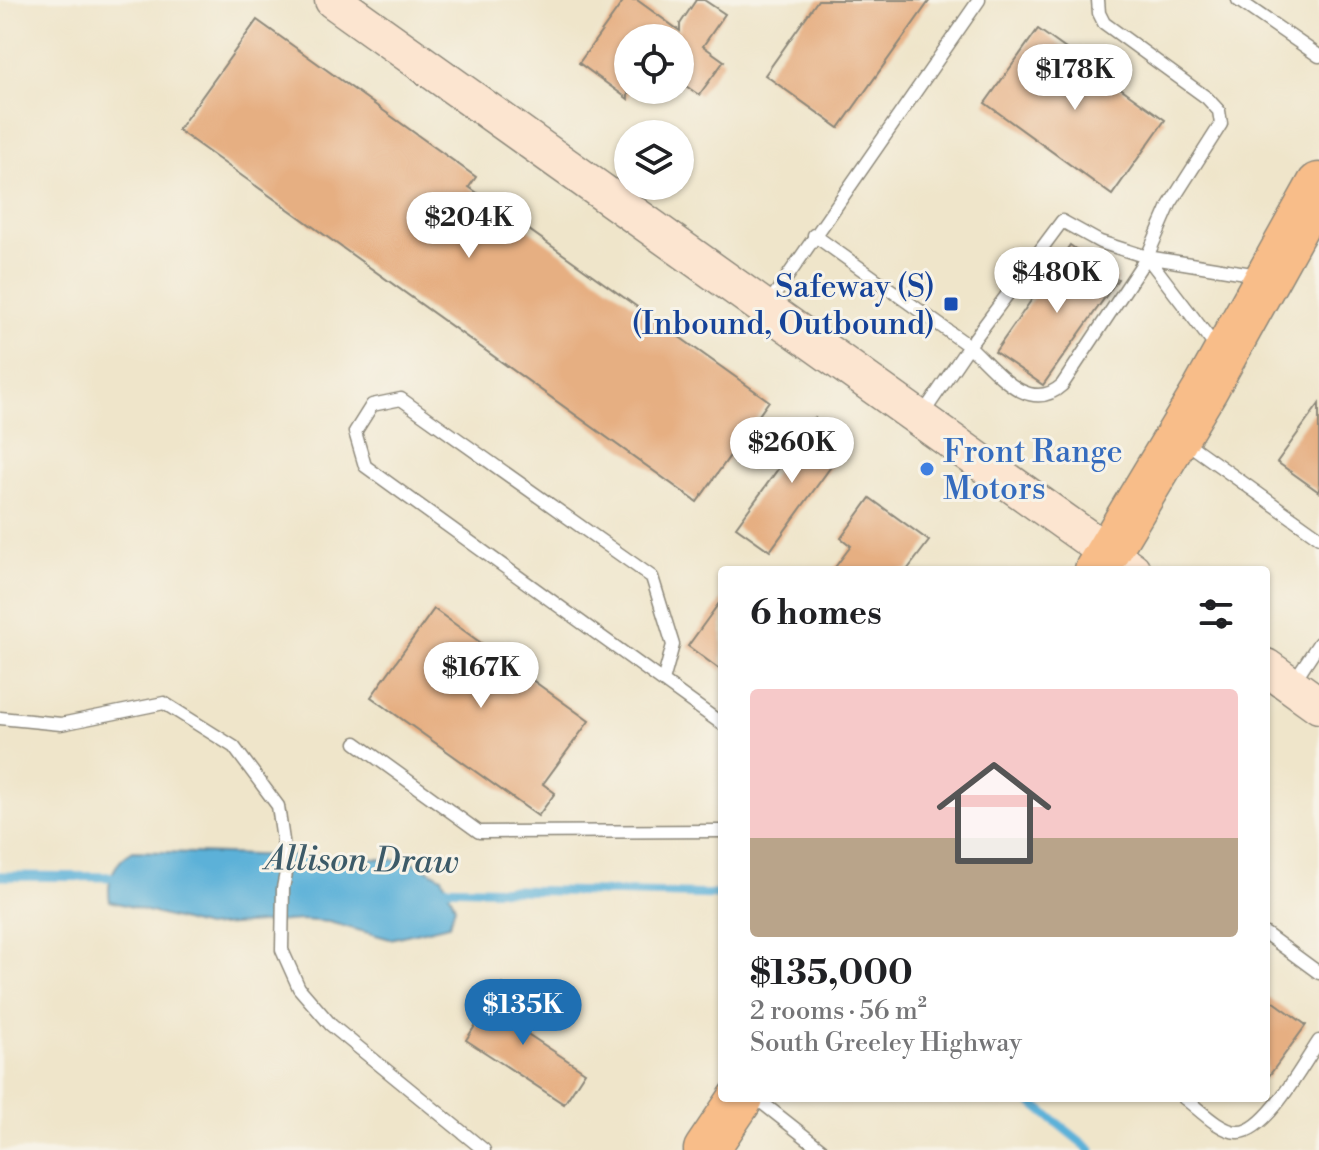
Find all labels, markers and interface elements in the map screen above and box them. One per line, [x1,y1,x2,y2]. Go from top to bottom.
map controls [614,24,694,200]
button: locate [614,24,694,104]
pin: $178K [1019,44,1131,112]
text: $178K [1035,54,1115,86]
button: layers [614,120,694,200]
pin: $204K [413,192,525,260]
text: $204K [424,202,514,234]
pin: $480K [1001,247,1113,315]
text: $480K [1012,257,1102,289]
place label: Safeway (S) (Inbound, Outbound) [632,267,935,344]
marker: Safeway (S) (Inbound, Outbound) [942,295,960,313]
pin: $260K [736,417,848,485]
text: $260K [748,427,836,459]
place label: Front Range Motors [943,432,1123,509]
marker: Front Range Motors [918,460,936,478]
icon: filters [1194,592,1238,636]
text: 6 homes [750,593,882,635]
pin: $167K [425,642,537,710]
text: $167K [442,652,520,684]
icon: home [922,741,1066,885]
water label: Allison Draw [261,838,459,884]
text: $135,000 [750,953,913,995]
pin: $135K [467,979,579,1047]
text: $135K [483,989,563,1021]
text: 2 rooms · 56 m² [750,995,927,1027]
text: South Greeley Highway [750,1027,1022,1059]

